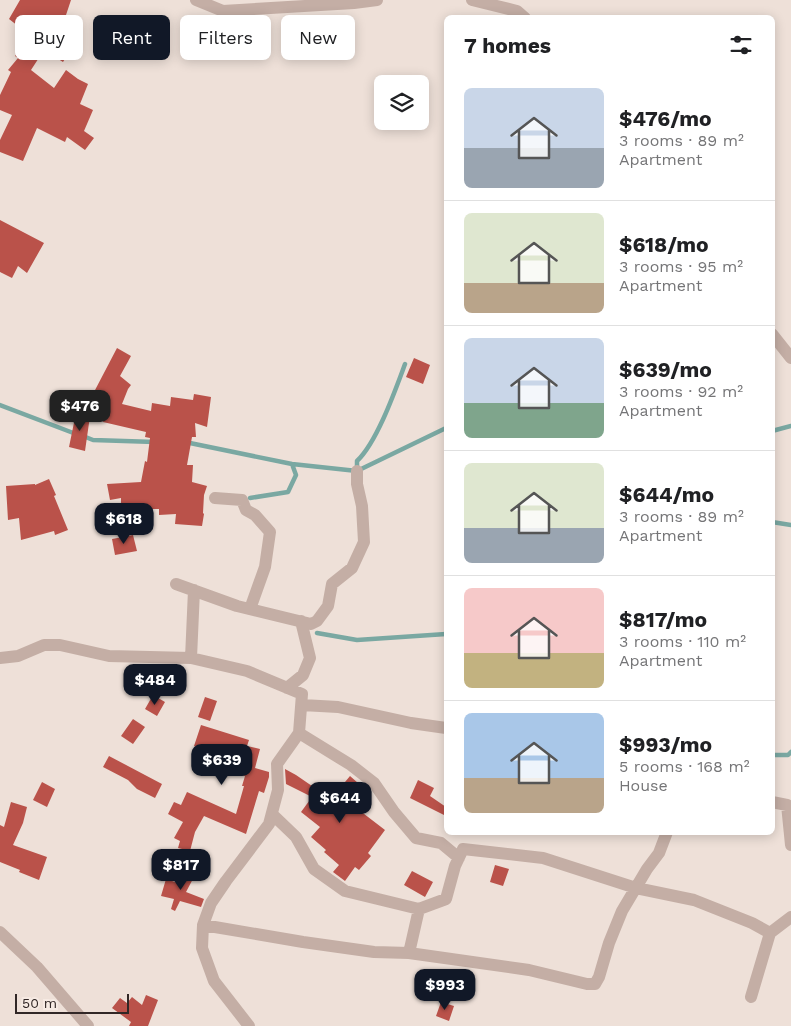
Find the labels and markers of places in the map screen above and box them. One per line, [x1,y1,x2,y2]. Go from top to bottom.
pin: $476 [50,390,110,432]
pin: $618 [94,502,154,545]
pin: $484 [125,664,185,706]
pin: $639 [192,744,252,786]
pin: $644 [310,782,370,824]
pin: $817 [151,848,211,891]
pin: $993 [415,968,475,1011]

